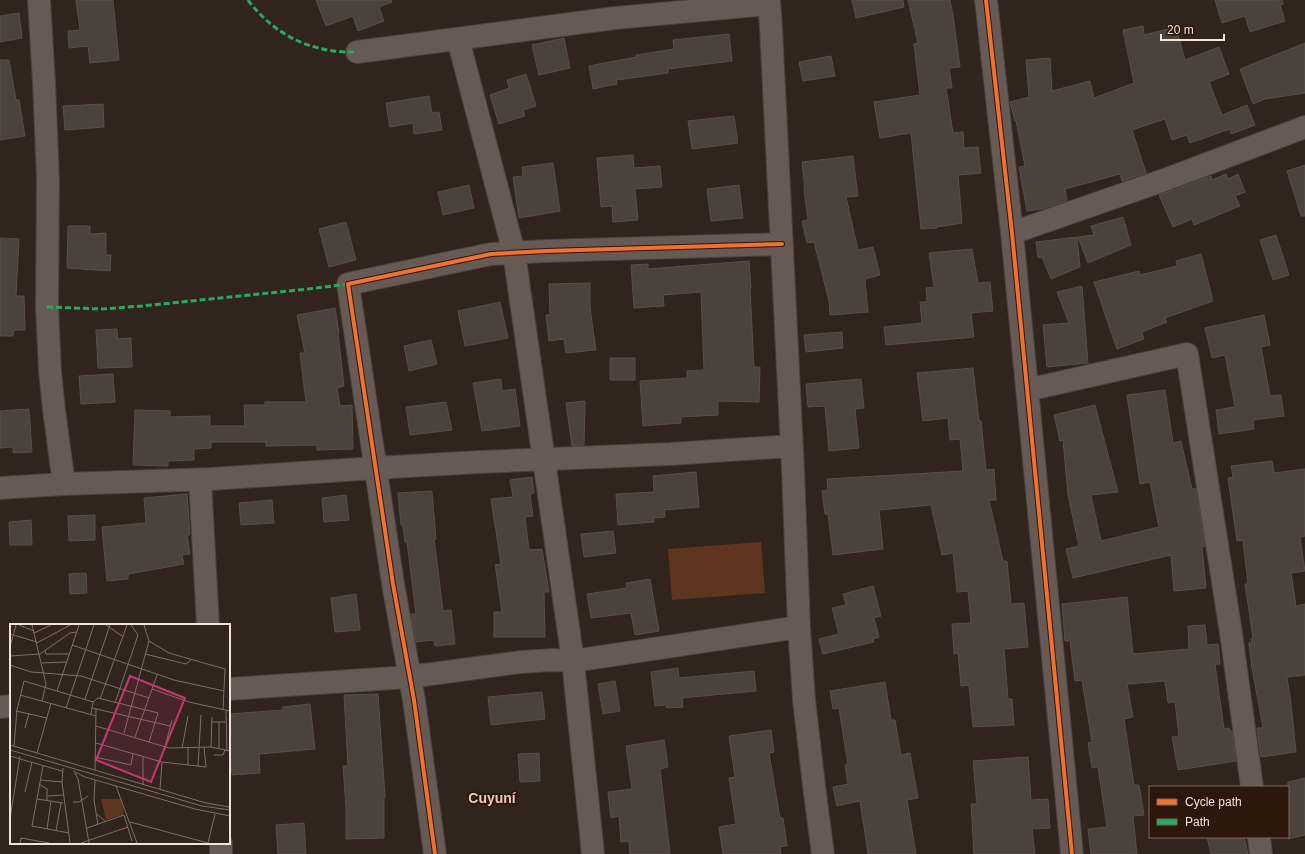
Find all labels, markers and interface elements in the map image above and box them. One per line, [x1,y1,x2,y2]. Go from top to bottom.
scale bar [1161,16,1224,42]
text: 20 m [1167,23,1194,37]
inset map [10,624,230,844]
legend [1149,786,1289,838]
district label: Cuyuní [468,790,517,806]
text: Cycle path [1185,795,1242,809]
text: Path [1185,815,1210,829]

